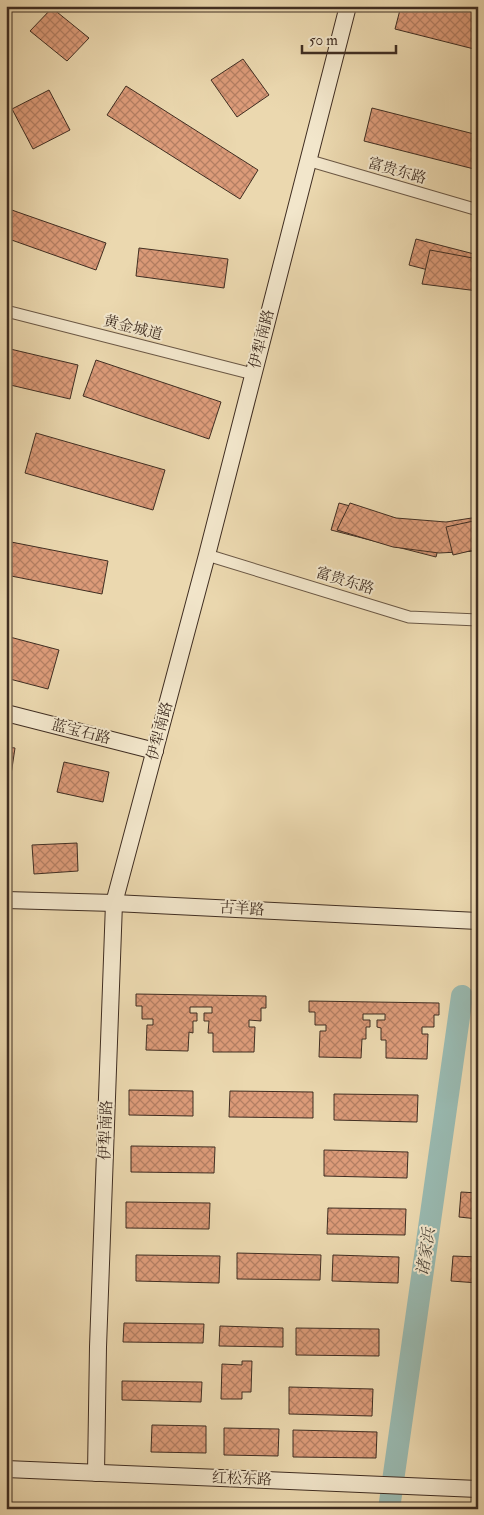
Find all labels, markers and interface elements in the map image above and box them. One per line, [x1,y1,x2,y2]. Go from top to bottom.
scale bar [302,22,395,54]
text: 50 m [309,31,338,50]
street label: 富贵东路 [366,154,428,188]
street label: 伊犁南路 [246,308,278,370]
street label: 黄金城道 [102,312,164,344]
street label: 富贵东路 [314,563,376,599]
street label: 伊犁南路 [143,700,177,762]
street label: 蓝宝石路 [50,716,112,748]
street label: 古羊路 [219,898,265,920]
street label: 伊犁南路 [95,1100,117,1160]
water label: 诸家浜 [413,1225,440,1277]
street label: 红松东路 [212,1468,272,1490]

